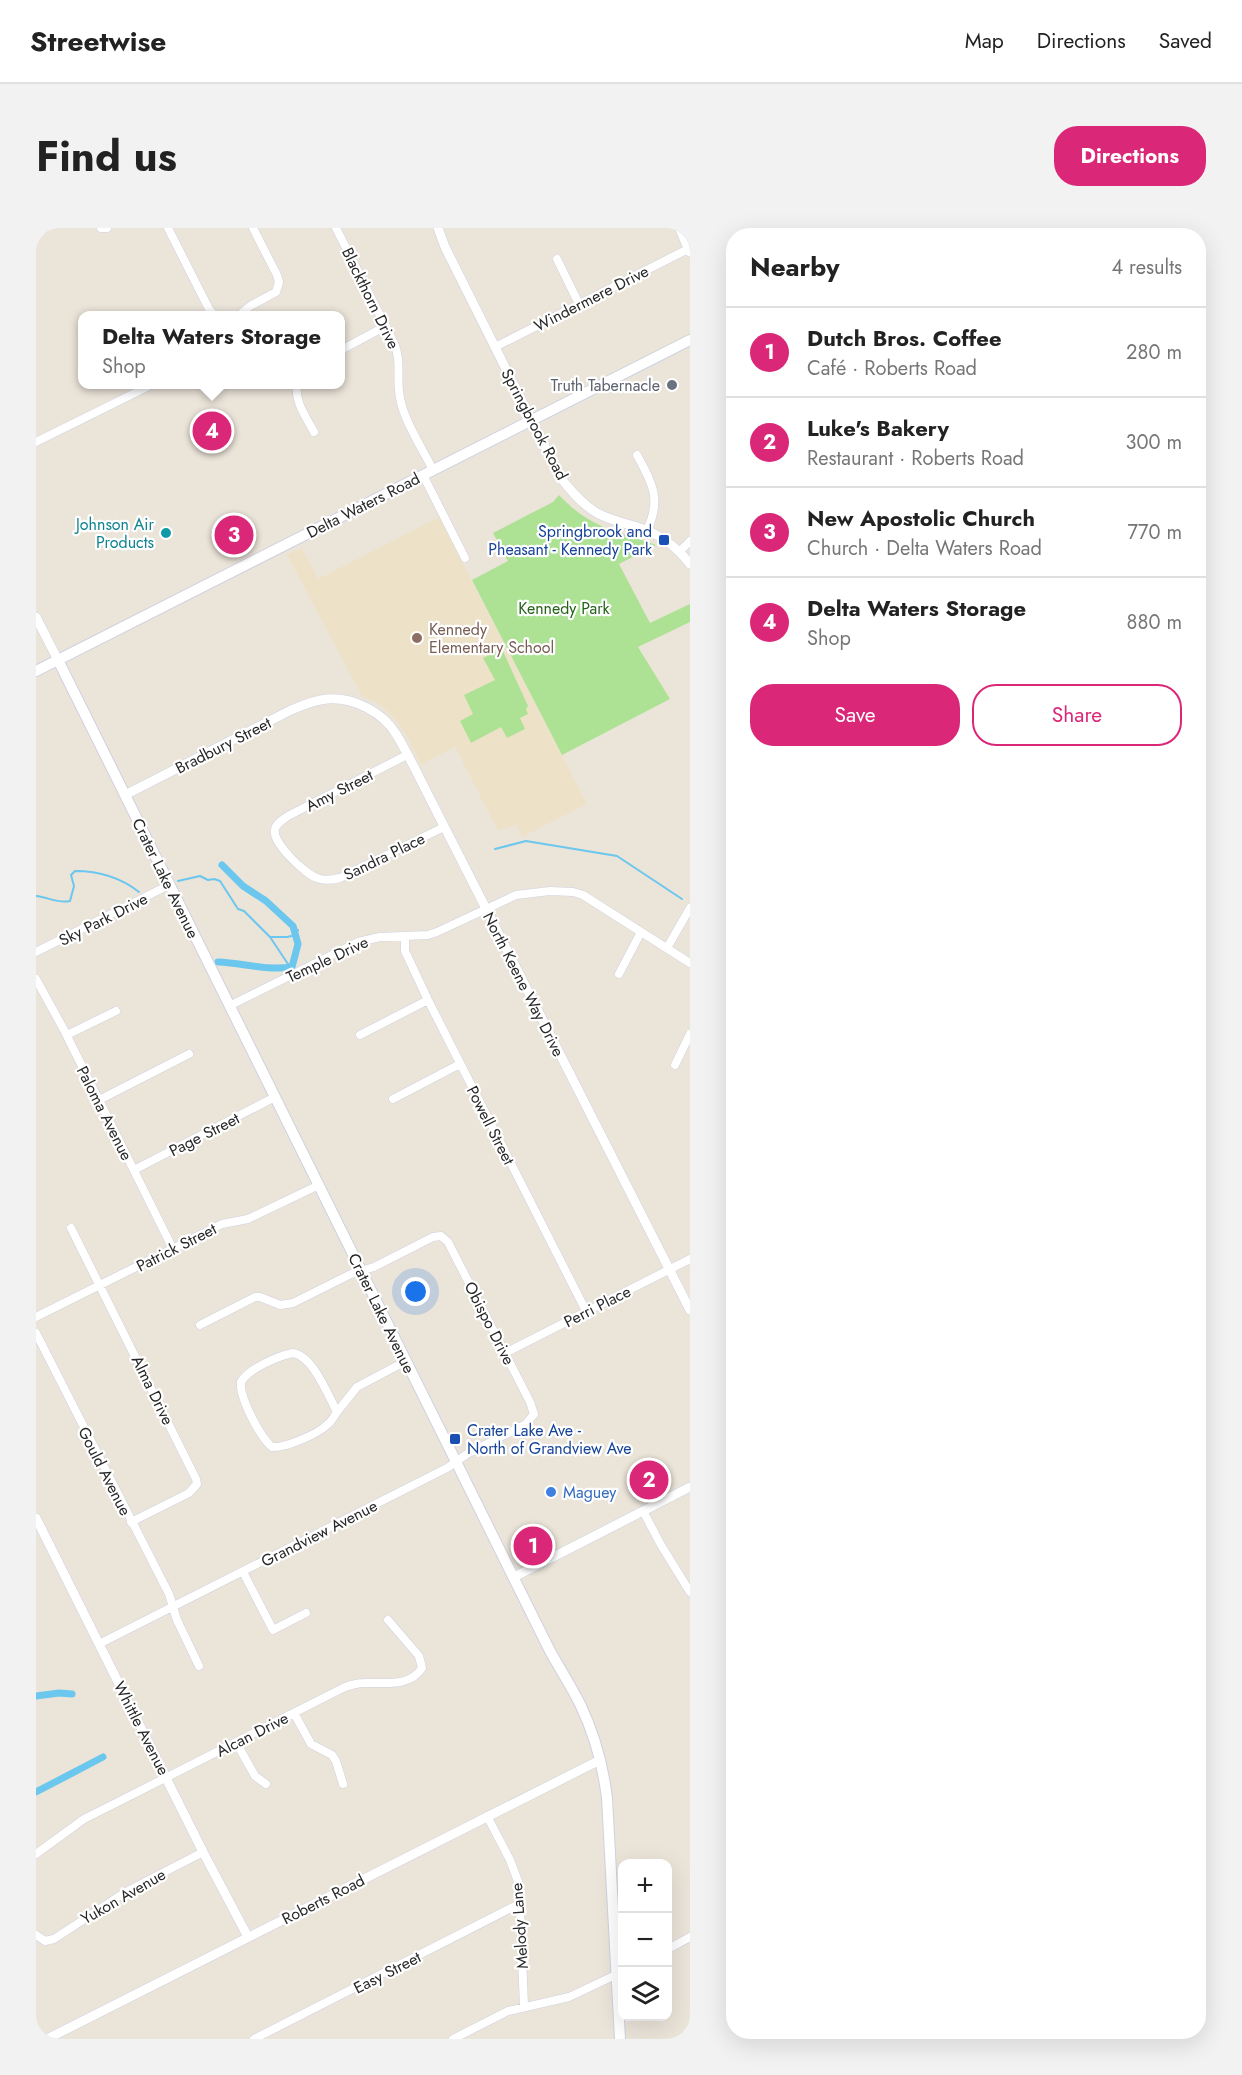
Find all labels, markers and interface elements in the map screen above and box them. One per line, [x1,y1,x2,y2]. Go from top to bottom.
text: Streetwise [30,21,166,62]
text: Map [965,26,1004,56]
text: Directions [1037,26,1126,56]
text: Saved [1159,26,1212,56]
text: Find us [36,126,177,187]
button: Directions [1054,126,1206,186]
street label: Blackthorn Drive [336,244,405,353]
text: Nearby [750,248,839,286]
text: 4 results [1111,253,1182,282]
street label: Windermere Drive [530,260,653,337]
popup [78,311,345,389]
text: Delta Waters Storage [102,320,321,352]
text: Dutch Bros. Coffee [807,322,1002,354]
text: 1 [764,338,775,367]
text: 280 m [1126,338,1182,367]
text: Shop [102,352,146,381]
text: Café · Roberts Road [807,354,977,383]
street label: Springbrook Road [495,364,574,484]
place label: Truth Tabernacle [551,374,660,397]
marker: Truth Tabernacle [665,378,679,392]
pin: 4 [192,408,231,454]
text: Luke's Bakery [807,412,949,444]
text: 2 [763,428,776,457]
text: 300 m [1125,428,1182,457]
text: Restaurant · Roberts Road [807,444,1024,473]
street label: Delta Waters Road [303,467,424,544]
text: New Apostolic Church [807,502,1035,534]
pin: 3 [214,512,254,558]
place label: Johnson Air Products [74,513,155,554]
text: 3 [763,518,776,547]
text: 770 m [1127,518,1182,547]
place label: Springbrook and Pheasant - Kennedy Park [488,520,653,561]
marker: Johnson Air Products [159,526,173,540]
marker: Springbrook and Pheasant - Kennedy Park [657,533,671,547]
text: Church · Delta Waters Road [807,534,1042,563]
text: Delta Waters Storage [807,592,1026,624]
park label: Kennedy Park [518,597,611,620]
text: 4 [763,608,776,637]
text: 880 m [1127,608,1182,637]
place label: Kennedy Elementary School [429,618,554,659]
text: Shop [807,624,851,653]
marker: Kennedy Elementary School [410,631,424,645]
button: Save [750,684,960,746]
button: Share [972,684,1182,746]
street label: Bradbury Street [171,711,275,779]
street label: Amy Street [301,764,377,817]
street label: Crater Lake Avenue [126,814,205,942]
street label: Sandra Place [340,827,429,886]
street label: Sky Park Drive [55,887,152,952]
street label: North Keene Way Drive [477,908,570,1060]
street label: Temple Drive [282,930,372,988]
street label: Paloma Avenue [71,1062,138,1164]
street label: Powell Street [461,1082,520,1169]
street label: Page Street [165,1107,244,1162]
street label: Patrick Street [132,1217,220,1277]
street label: Crater Lake Avenue [342,1249,421,1377]
your location [401,1277,430,1306]
street label: Obispo Drive [459,1278,520,1369]
street label: Perri Place [560,1280,635,1333]
street label: Alma Drive [126,1352,179,1429]
place label: Crater Lake Ave - North of Grandview Ave [467,1419,632,1460]
street label: Gould Avenue [72,1423,137,1520]
marker: Crater Lake Ave - North of Grandview Ave [448,1432,462,1446]
pin: 2 [630,1458,668,1502]
place label: Maguey [563,1481,617,1504]
marker: Maguey [544,1485,558,1499]
street label: Grandview Avenue [257,1494,381,1573]
pin: 1 [514,1524,552,1568]
street label: Whittle Avenue [108,1677,175,1779]
street label: Alcan Drive [212,1706,292,1762]
map controls [618,1859,672,2021]
button: + [618,1859,672,1913]
street label: Yukon Avenue [76,1863,170,1930]
street label: Roberts Road [278,1869,369,1930]
street label: Melody Lane [505,1882,534,1970]
button: − [618,1913,672,1967]
street label: Easy Street [350,1946,425,1999]
button: layers [618,1967,672,2021]

